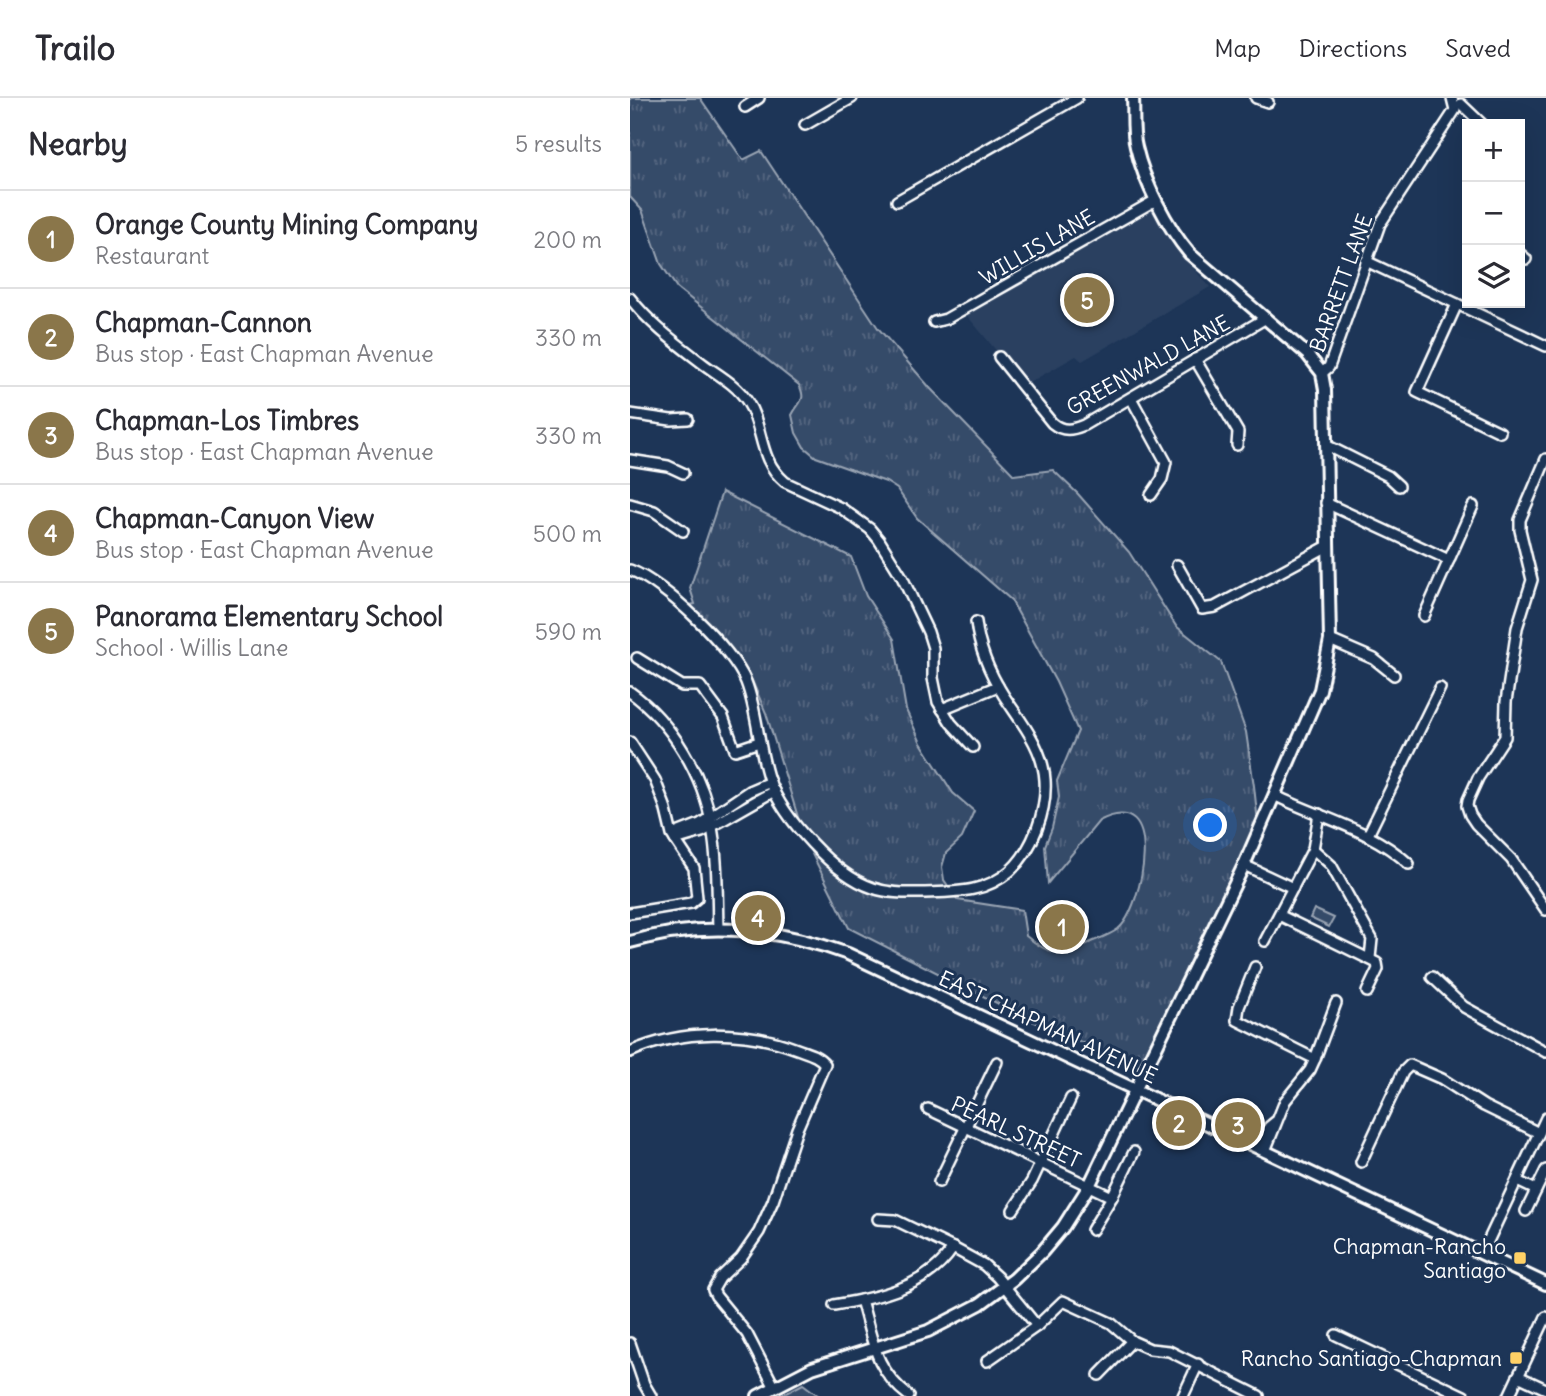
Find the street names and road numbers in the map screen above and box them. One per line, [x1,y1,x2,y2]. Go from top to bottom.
street label: WILLIS LANE [975,203,1099,291]
street label: BARRETT LANE [1304,210,1378,356]
street label: GREENWALD LANE [1062,309,1234,421]
street label: EAST CHAPMAN AVENUE [935,965,1161,1089]
street label: PEARL STREET [947,1090,1085,1174]

